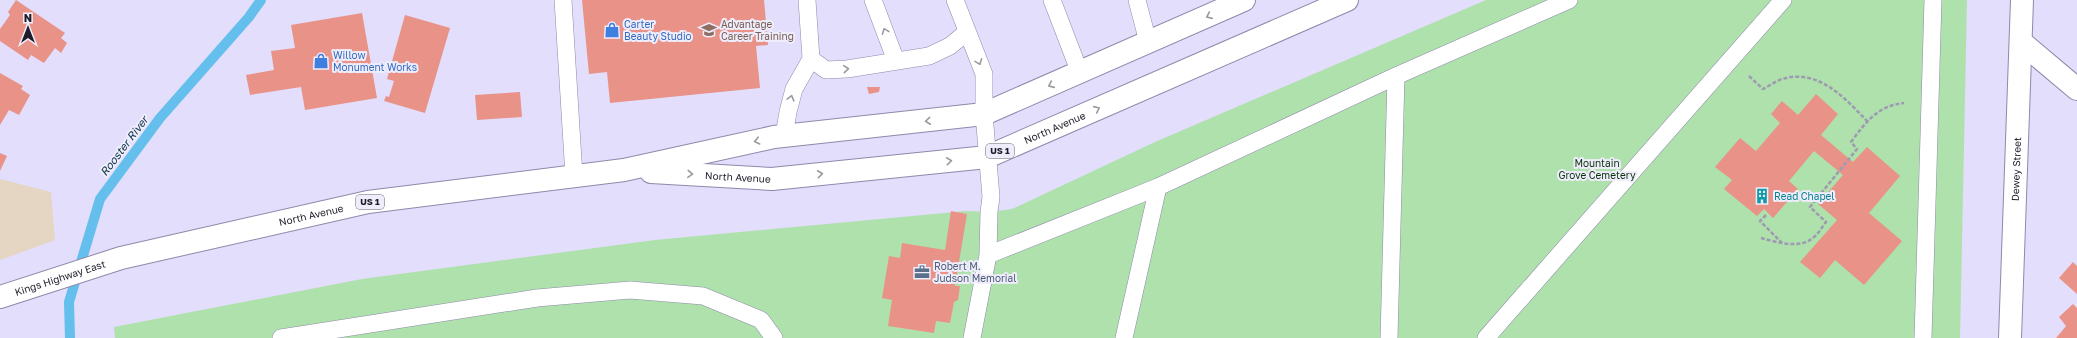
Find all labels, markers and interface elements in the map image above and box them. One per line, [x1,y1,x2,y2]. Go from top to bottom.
north arrow [8,8,48,48]
text: N [24,11,32,24]
one-way arrow [1205,11,1212,19]
place label: Carter Beauty Studio [624,18,692,42]
place label: Advantage Career Training [721,18,794,42]
shop icon: Carter Beauty Studio [603,21,621,39]
school or university icon: Advantage Career Training [700,21,718,39]
one-way arrow [881,27,889,34]
place label: Willow Monument Works [333,49,417,73]
shop icon: Willow Monument Works [312,52,330,70]
one-way arrow [974,58,982,66]
one-way arrow [843,65,849,74]
one-way arrow [1048,80,1056,88]
one-way arrow [787,95,795,101]
one-way arrow [1093,106,1101,114]
street label: North Avenue [1022,109,1087,146]
water label: Rooster River [97,112,151,178]
one-way arrow [925,116,931,125]
one-way arrow [754,137,760,145]
street label: Dewey Street [2009,137,2023,201]
road number: US 1 [986,144,1014,158]
one-way arrow [946,156,952,165]
park label: Mountain Grove Cemetery [1558,157,1636,181]
street label: North Avenue [705,169,771,185]
one-way arrow [687,170,693,179]
one-way arrow [817,170,823,179]
building icon: Read Chapel [1753,187,1771,205]
place label: Read Chapel [1774,190,1835,202]
road number: US 1 [356,195,384,209]
street label: North Avenue [278,202,345,228]
street label: Kings Highway East [13,257,107,298]
place label: Robert M. Judson Memorial [934,260,1016,284]
office icon: Robert M. Judson Memorial [913,263,931,281]

